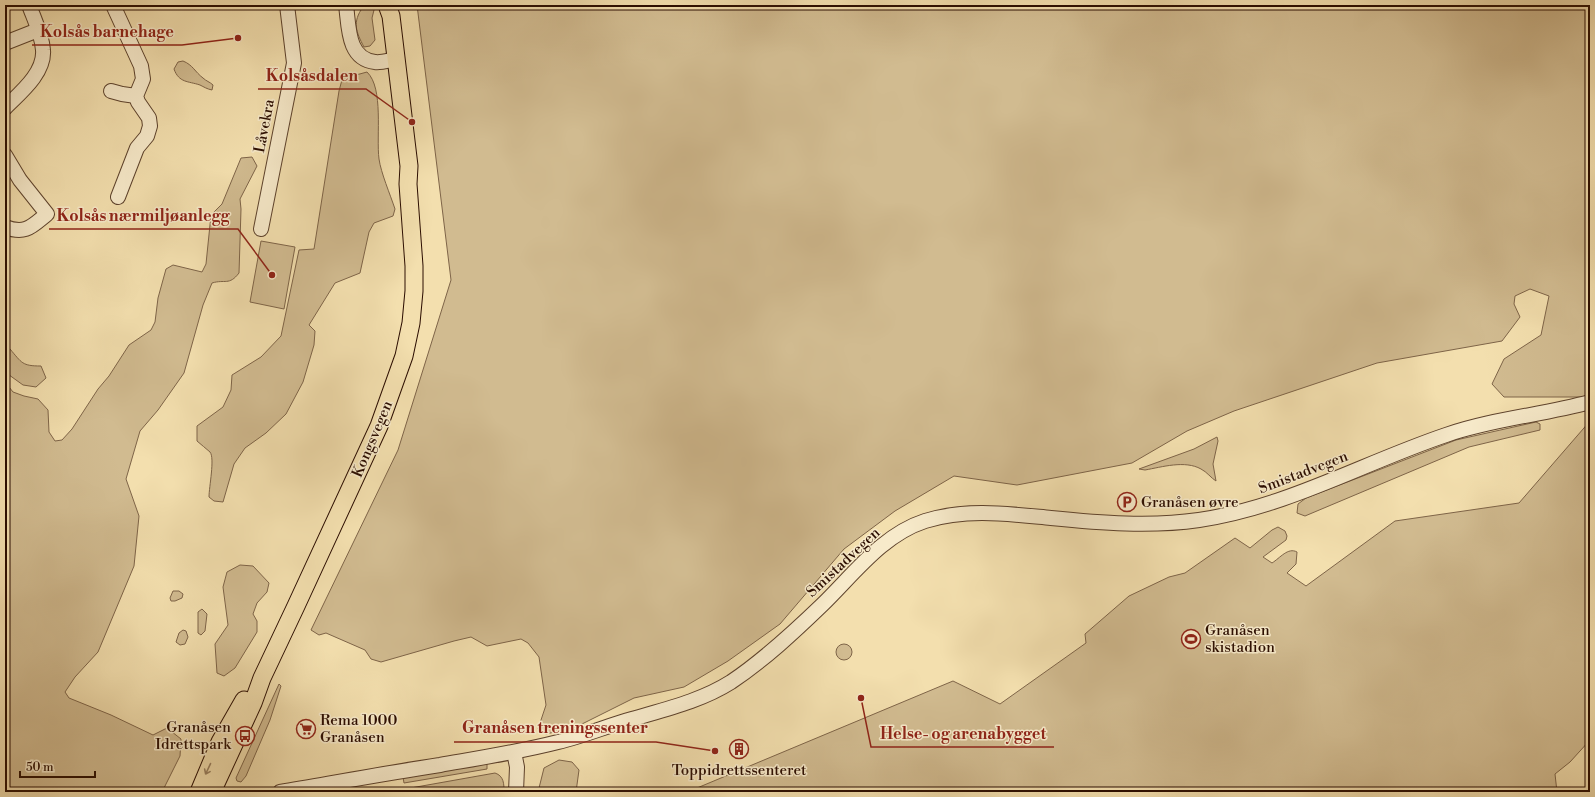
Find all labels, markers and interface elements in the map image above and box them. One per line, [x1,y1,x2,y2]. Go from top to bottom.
callout: Kolsås barnehage [32,17,182,45]
text: Kolsås barnehage [40,22,174,42]
callout: Kolsåsdalen [258,61,366,89]
text: Kolsåsdalen [266,66,358,86]
street label: Låvekra [250,97,279,154]
callout: Kolsås nærmiljøanlegg [49,201,238,229]
text: Kolsås nærmiljøanlegg [56,206,231,226]
street label: Kongsvegen [348,398,397,481]
street label: Smistadvegen [1256,447,1351,498]
parking icon: Granåsen øvre [1116,491,1138,513]
place label: Granåsen øvre [1141,493,1239,512]
street label: Smistadvegen [802,523,884,601]
place label: Granåsen skistadion [1205,621,1275,657]
sports icon: Granåsen skistadion [1180,628,1202,650]
place label: Rema 1000 Granåsen [320,711,398,747]
callout: Granåsen treningssenter [454,714,656,742]
place label: Granåsen Idrettspark [155,718,232,754]
supermarket icon: Rema 1000 Granåsen [295,718,317,740]
text: Granåsen treningssenter [462,718,648,738]
callout: Helse- og arenabygget [871,719,1054,747]
text: Helse- og arenabygget [880,724,1046,744]
bus stop icon: Granåsen Idrettspark [234,725,256,747]
building icon: Toppidrettssenteret [728,738,750,760]
scale bar [20,753,95,779]
text: 50 m [26,760,54,775]
place label: Toppidrettssenteret [672,761,807,780]
one-way arrow [204,762,211,774]

